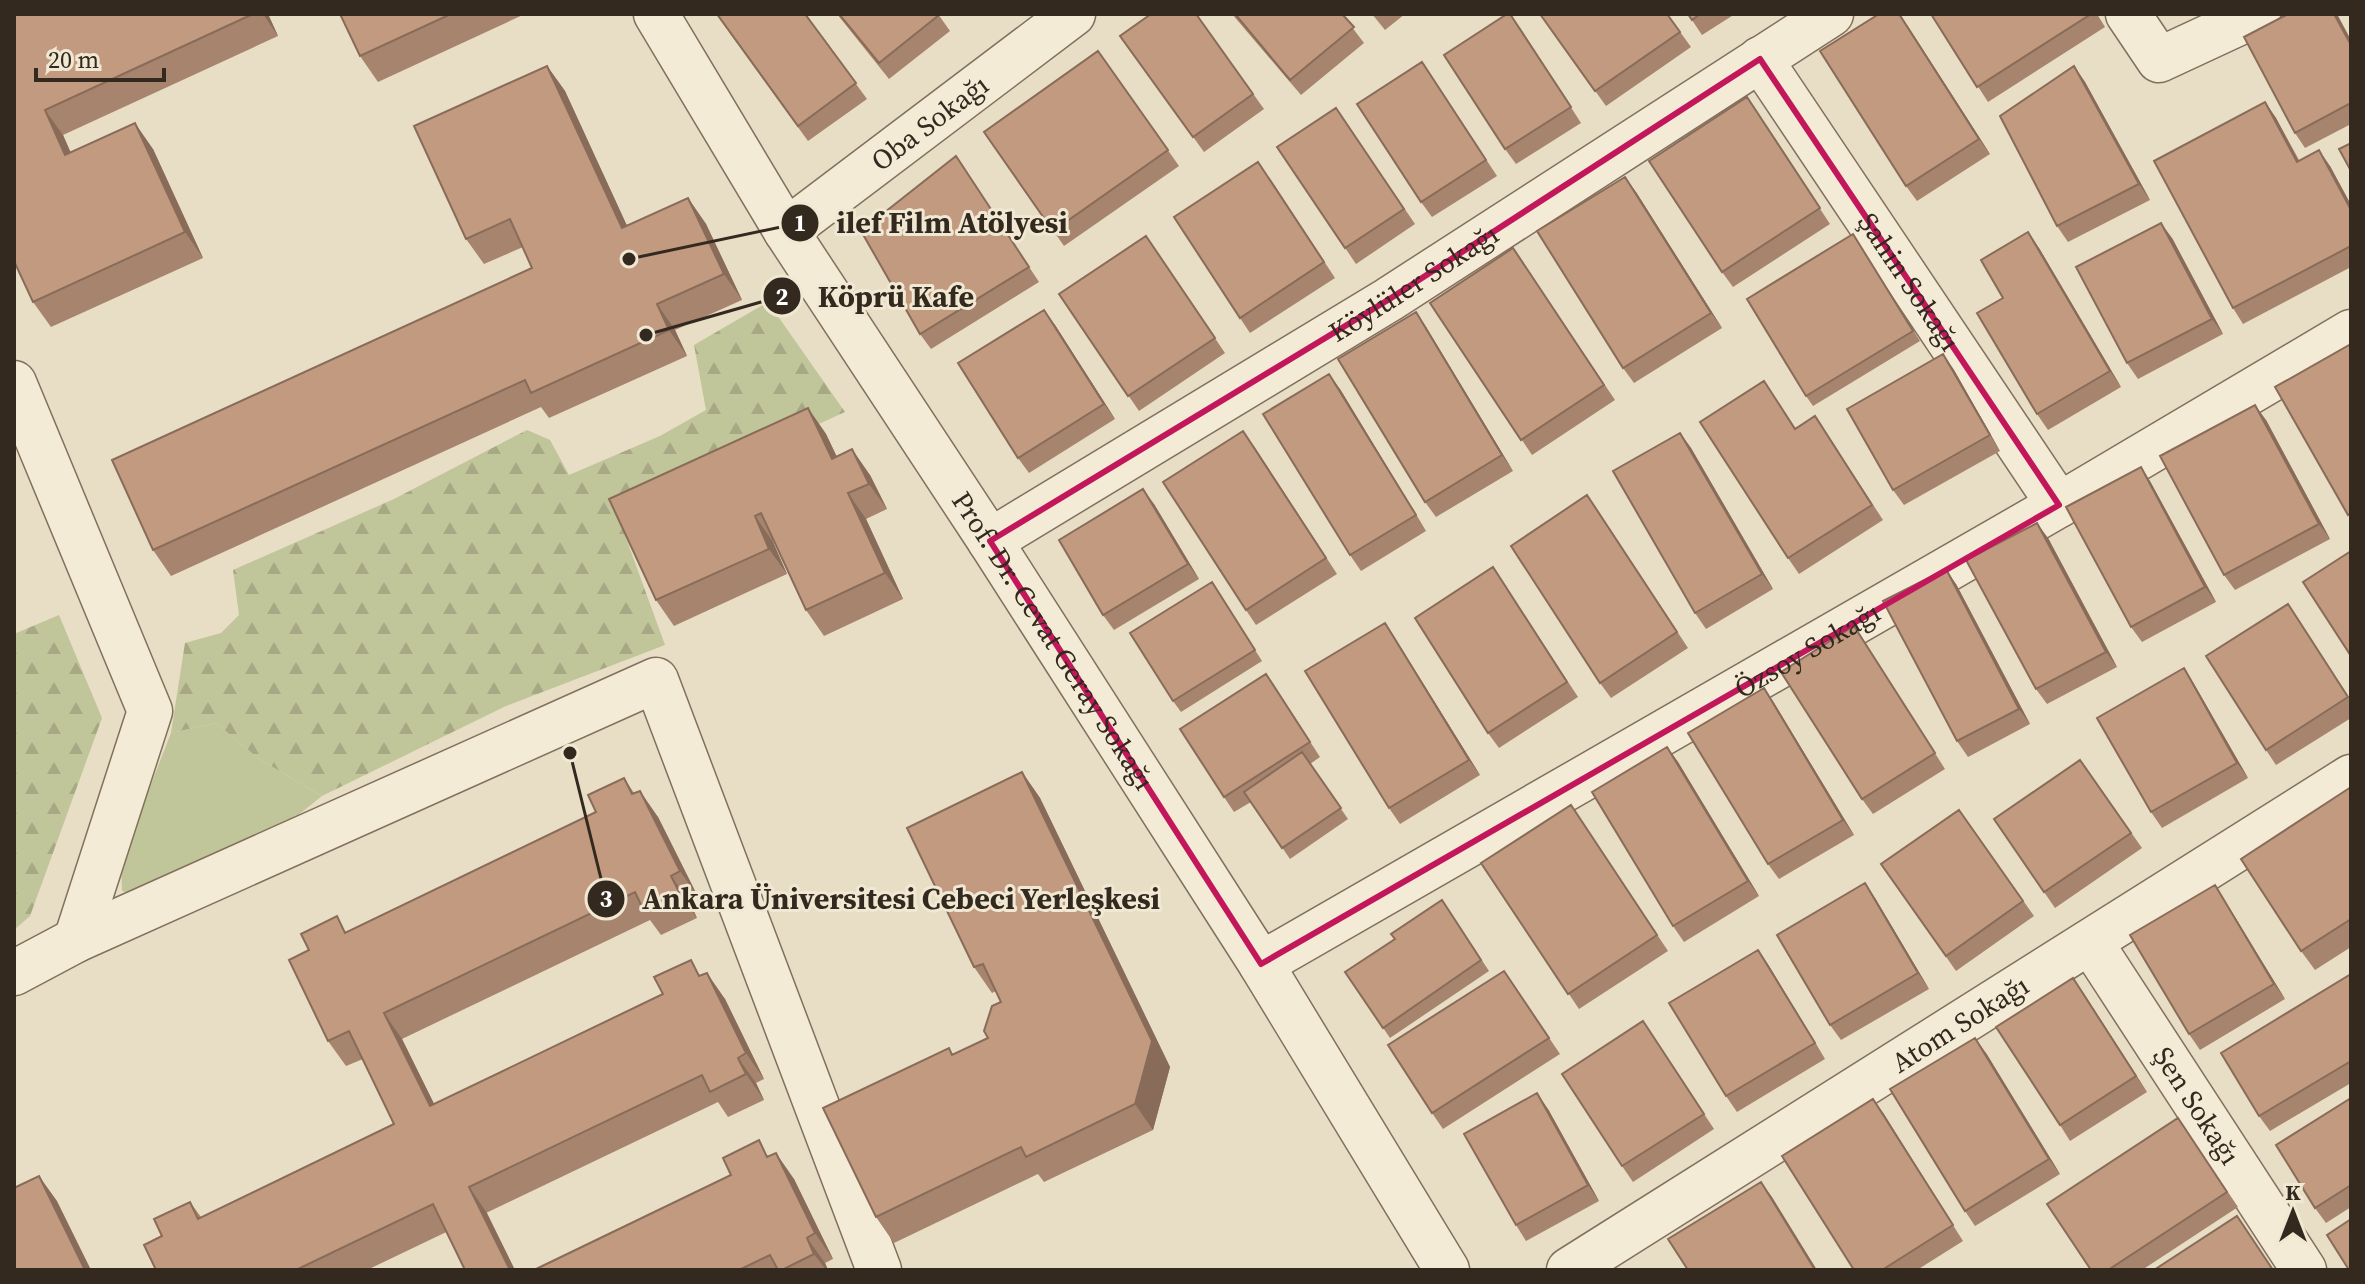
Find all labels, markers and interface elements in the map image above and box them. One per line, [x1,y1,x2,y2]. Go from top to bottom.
scale bar [36,32,164,82]
text: 20 m [48,43,99,76]
street label: Oba Sokağı [863,66,996,179]
callout: ilef Film Atölyesi [780,196,1084,250]
text: ilef Film Atölyesi [836,202,1068,243]
street label: Şahin Sokağı [1849,205,1969,358]
text: 1 [793,206,807,239]
street label: Köylüler Sokağı [1321,215,1506,351]
callout: Köprü Kafe [762,269,990,323]
text: Köprü Kafe [818,276,974,317]
text: 2 [775,280,789,313]
street label: Prof. Dr. Cevat Geray Sokağı [943,484,1163,797]
street label: Özsoy Sokağı [1727,593,1887,707]
callout: Ankara Üniversitesi Cebeci Yerleşkesi [586,872,1176,926]
text: Ankara Üniversitesi Cebeci Yerleşkesi [642,878,1160,919]
text: 3 [599,882,613,915]
street label: Atom Sokağı [1884,966,2036,1081]
street label: Şen Sokağı [2144,1039,2249,1172]
north arrow [2253,1172,2333,1252]
text: K [2285,1177,2301,1207]

